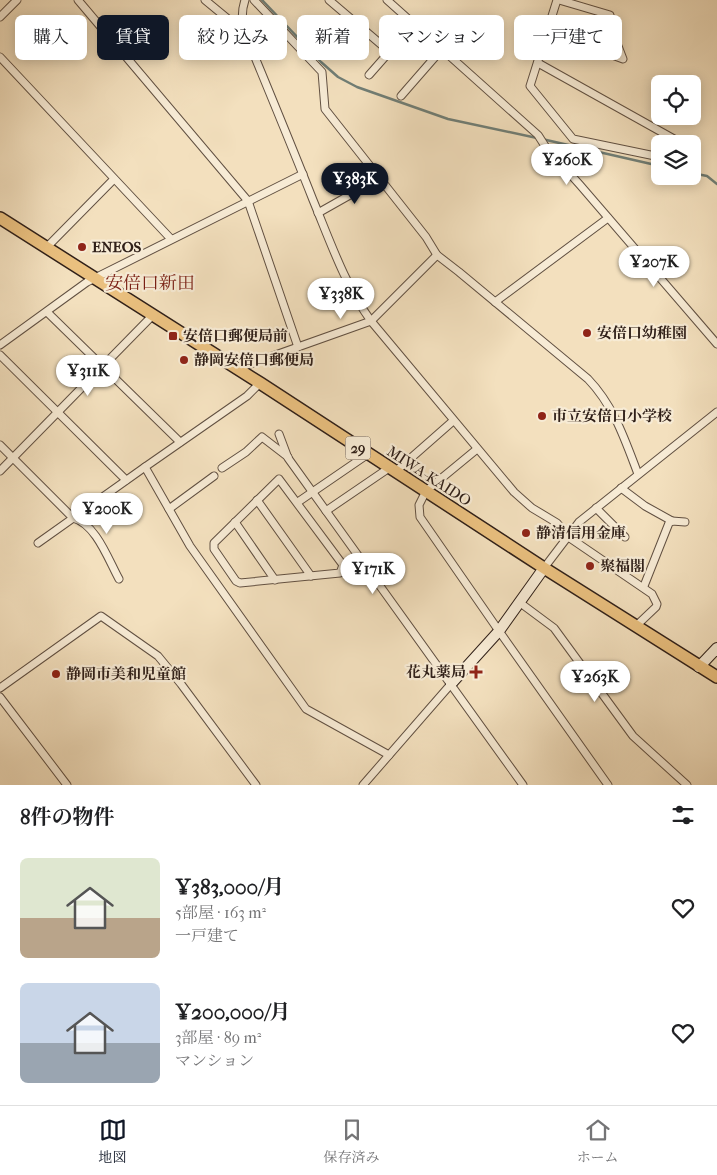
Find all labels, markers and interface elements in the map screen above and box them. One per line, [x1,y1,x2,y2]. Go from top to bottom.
chip: 購入 [15,15,87,60]
chip: 賃貸 [97,15,169,60]
chip: 絞り込み [179,15,287,60]
chip: 新着 [297,15,369,60]
chip: マンション [379,15,504,60]
chip: 一戸建て [514,15,622,60]
map controls [651,75,701,185]
button: locate [651,75,701,125]
button: layers [651,135,701,185]
pin: ¥260K [532,144,602,186]
text: ¥260K [542,150,592,169]
pin: ¥383K [320,162,390,205]
text: ¥383K [332,169,378,188]
place label: ENEOS [92,238,142,256]
marker: ENEOS [76,241,88,253]
pin: ¥207K [619,246,689,288]
text: ¥207K [630,252,678,271]
district label: 安倍口新田 [105,273,195,294]
pin: ¥338K [306,278,376,320]
text: ¥338K [318,284,364,303]
place label: 安倍口幼稚園 [597,324,687,342]
place label: 安倍口郵便局前 [183,327,288,345]
marker: 安倍口幼稚園 [581,327,593,339]
marker: 安倍口郵便局前 [167,330,179,342]
place label: 静岡安倍口郵便局 [194,351,314,369]
pin: ¥311K [53,354,123,397]
marker: 静岡安倍口郵便局 [178,354,190,366]
text: ¥311K [67,361,109,380]
place label: 市立安倍口小学校 [552,407,672,425]
marker: 市立安倍口小学校 [536,410,548,422]
road number: 29 [346,436,370,459]
street label: MIWA-KAIDO [384,442,475,510]
pin: ¥200K [72,492,142,535]
text: ¥200K [82,499,132,518]
place label: 静清信用金庫 [536,524,626,542]
marker: 静清信用金庫 [520,527,532,539]
pin: ¥171K [338,552,408,595]
place label: 聚福閣 [600,557,645,575]
text: ¥171K [351,559,395,578]
marker: 聚福閣 [584,560,596,572]
pin: ¥263K [560,660,630,703]
place label: 花丸薬局 [406,663,466,681]
place label: 静岡市美和児童館 [66,665,186,683]
marker: 花丸薬局 [470,666,482,678]
text: ¥263K [571,667,619,686]
marker: 静岡市美和児童館 [50,668,62,680]
icon: filters [669,801,697,829]
text: 8件の物件 [20,805,115,829]
text: ¥383,000/月 [175,875,284,899]
icon: home [60,878,120,938]
icon: heart [669,894,697,922]
text: 5部屋 · 163 m² [175,903,266,922]
text: 一戸建て [175,926,239,945]
text: ¥200,000/月 [175,1000,291,1024]
icon: home [60,1003,120,1063]
icon: heart [669,1019,697,1047]
text: 3部屋 · 89 m² [175,1028,261,1047]
text: マンション [175,1051,254,1070]
tab: 地図 [99,1116,127,1166]
tab: 保存済み [324,1116,380,1166]
tab: ホーム [577,1116,619,1166]

